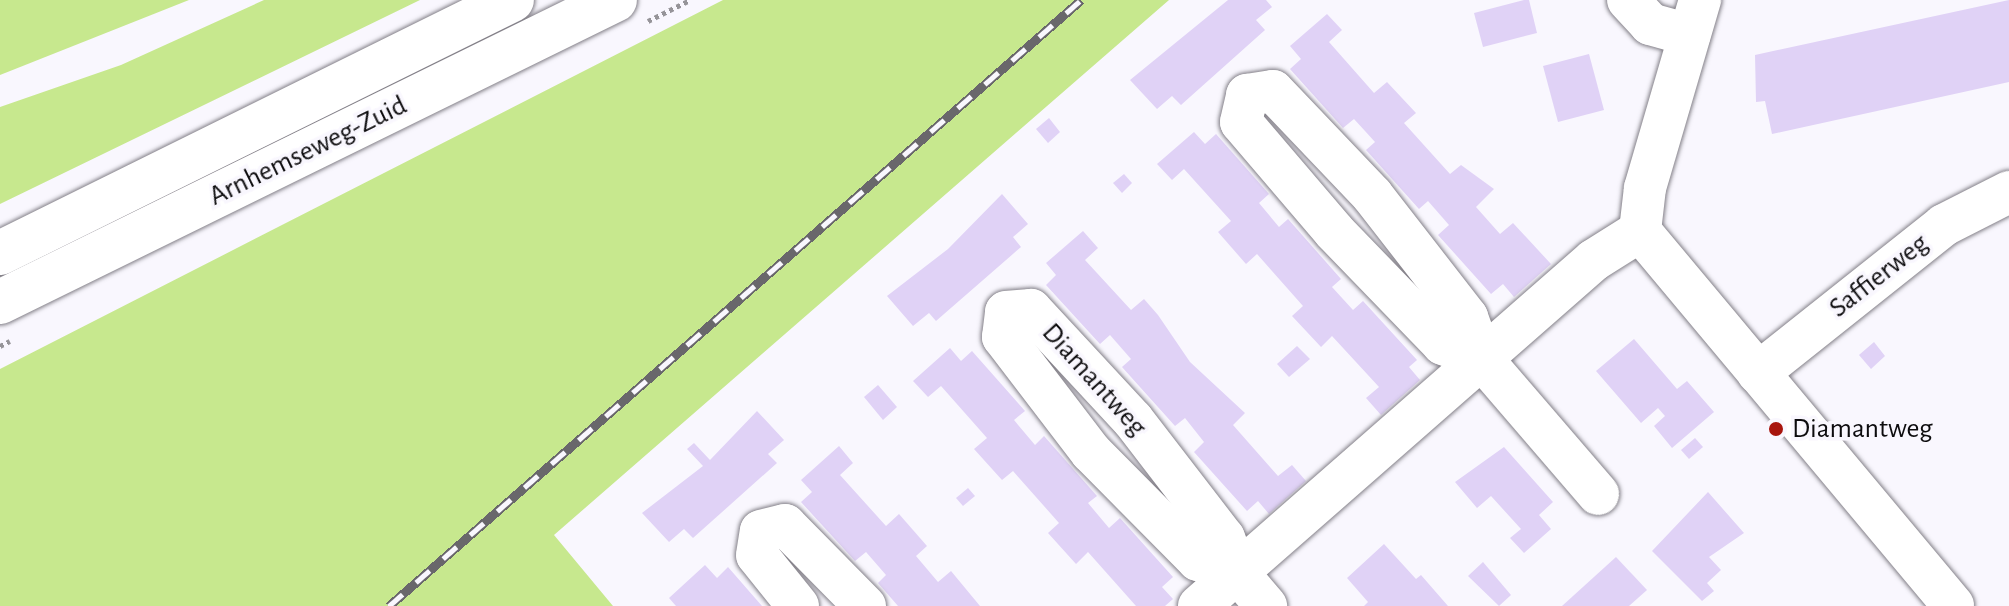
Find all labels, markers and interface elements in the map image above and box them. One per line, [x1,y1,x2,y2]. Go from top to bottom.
street label: Arnhemseweg-Zuid [204,89,412,213]
street label: Saffierweg [1823,227,1935,325]
street label: Diamantweg [1034,316,1154,444]
place label: Diamantweg [1792,412,1933,446]
marker: Diamantweg [1767,420,1785,438]

